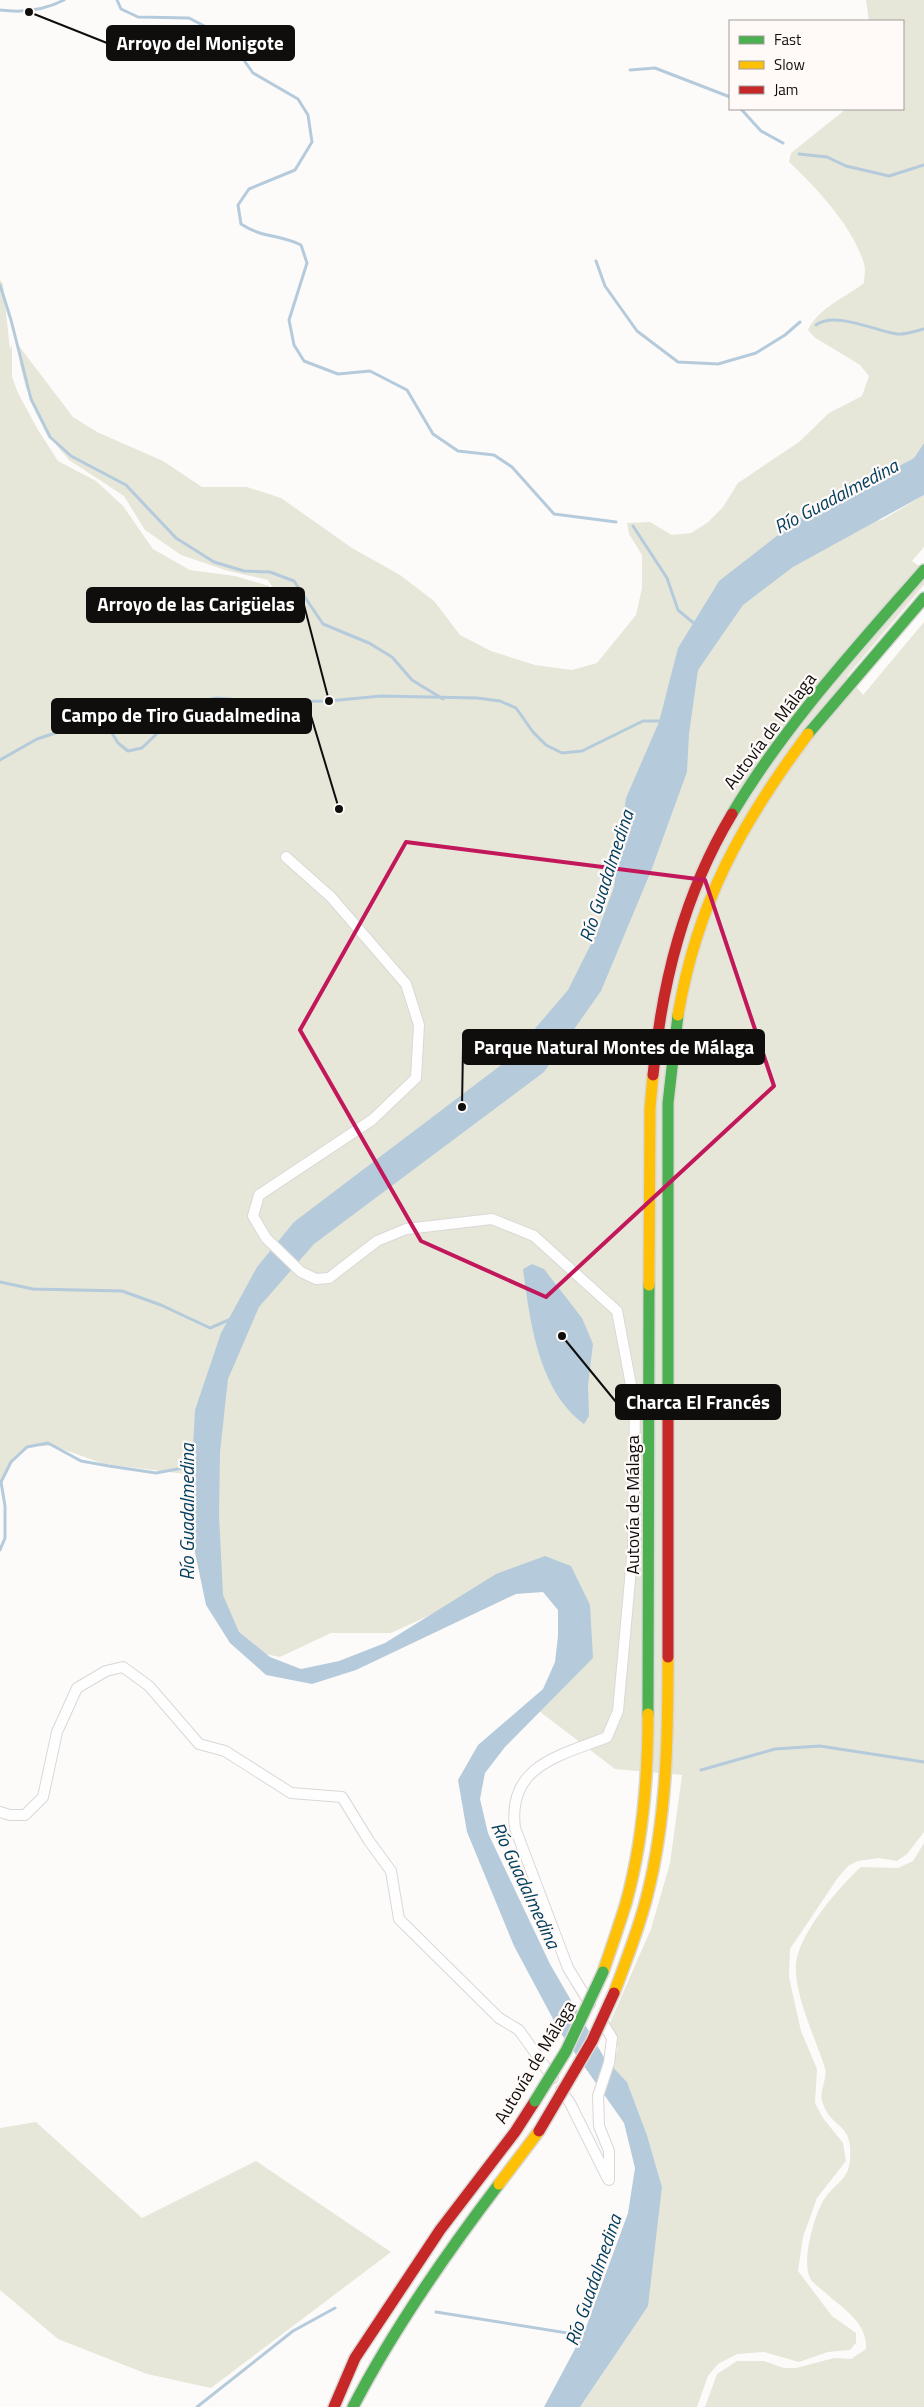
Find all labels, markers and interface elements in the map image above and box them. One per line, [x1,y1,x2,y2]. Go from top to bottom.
legend [729,20,904,110]
callout: Arroyo del Monigote [107,26,294,60]
text: Arroyo del Monigote [116,28,284,57]
text: Fast [774,28,802,51]
text: Slow [774,53,805,76]
text: Jam [774,78,798,101]
water label: Río Guadalmedina [768,450,904,541]
callout: Arroyo de las Carigüelas [87,588,304,622]
text: Arroyo de las Carigüelas [97,589,295,618]
street label: Autovía de Málaga [717,667,822,795]
callout: Campo de Tiro Guadalmedina [52,699,311,733]
text: Campo de Tiro Guadalmedina [61,700,301,729]
water label: Río Guadalmedina [571,805,641,945]
callout: Parque Natural Montes de Málaga [463,1030,764,1064]
text: Parque Natural Montes de Málaga [474,1032,755,1061]
callout: Charca El Francés [616,1385,780,1419]
text: Charca El Francés [626,1387,770,1416]
street label: Autovía de Málaga [619,1435,646,1575]
water label: Río Guadalmedina [172,1442,201,1581]
water label: Río Guadalmedina [484,1817,569,1954]
street label: Autovía de Málaga [487,1995,582,2129]
water label: Río Guadalmedina [557,2209,629,2349]

